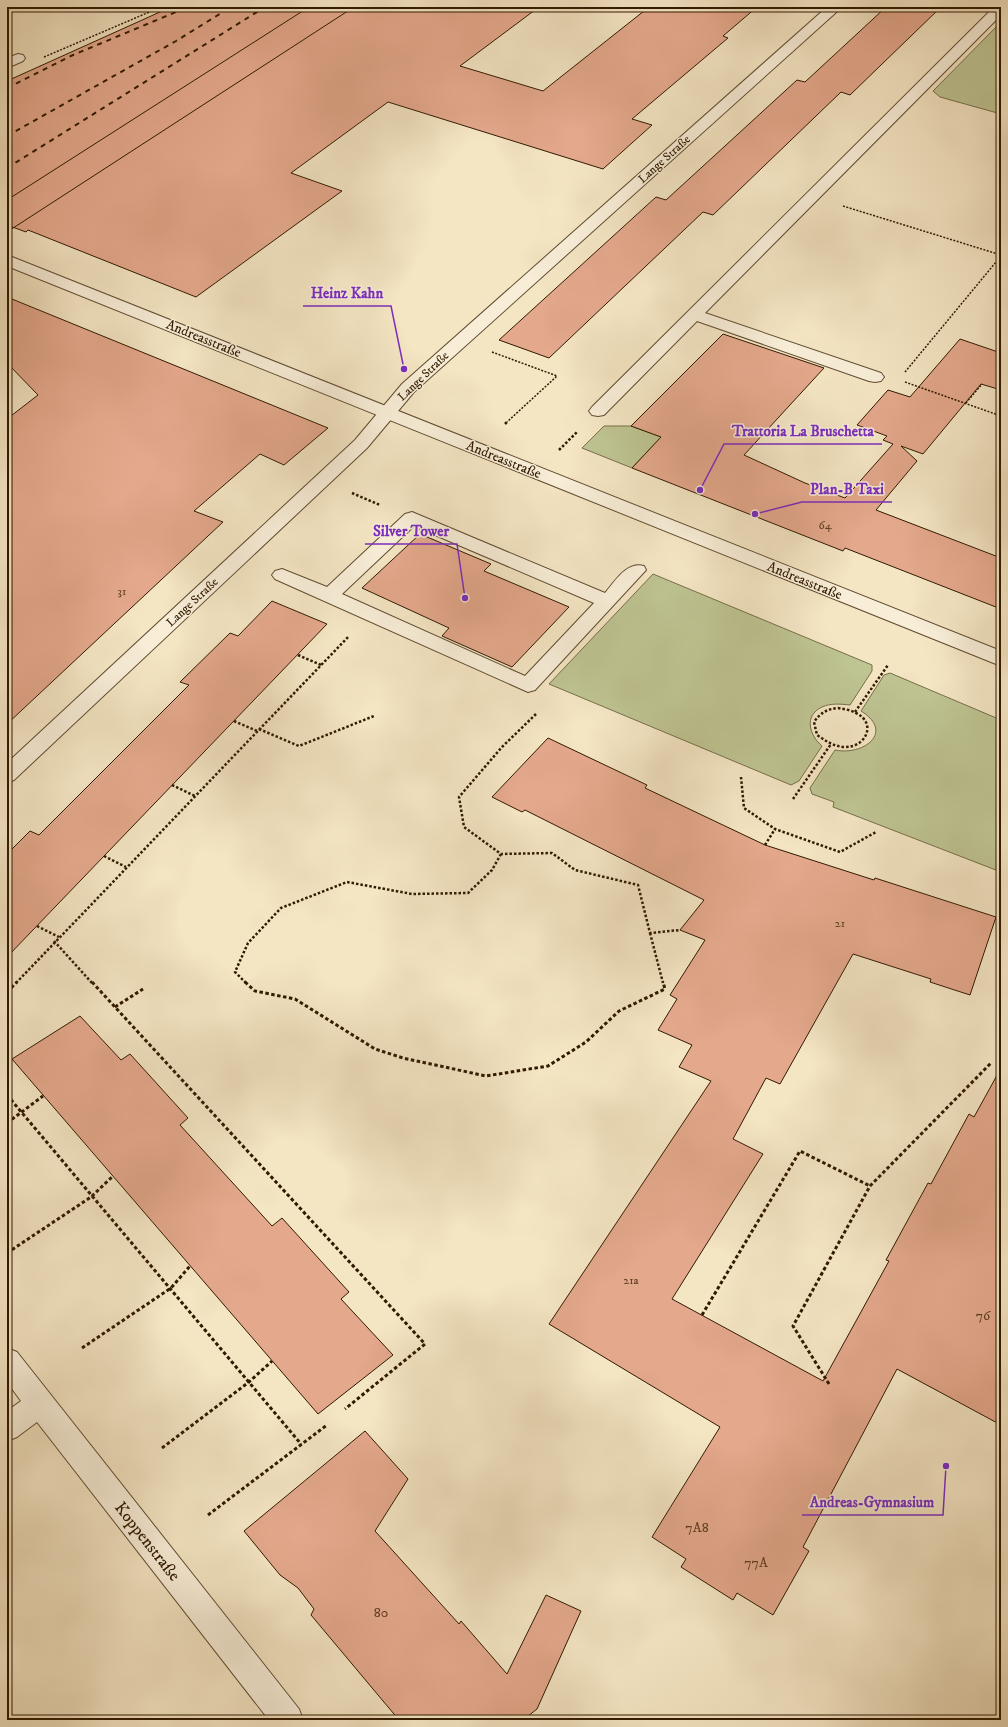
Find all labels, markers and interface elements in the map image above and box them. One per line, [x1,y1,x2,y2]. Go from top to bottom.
street label: Lange Straße [635,132,694,187]
callout: Heinz Kahn [303,279,391,306]
text: Heinz Kahn [311,284,383,303]
street label: Andreasstraße [163,316,244,362]
street label: Lange Straße [395,348,452,404]
callout: Trattoria La Bruschetta [724,417,882,444]
text: Trattoria La Bruschetta [731,422,875,441]
street label: Andreasstraße [463,437,544,483]
callout: Plan-B Taxi [802,475,892,502]
text: Plan-B Taxi [810,480,884,499]
callout: Silver Tower [365,517,457,544]
house number: 64 [818,518,833,533]
text: Silver Tower [373,522,449,541]
street label: Andreasstraße [764,558,845,604]
street label: Lange Straße [163,575,221,630]
house number: 31 [118,584,126,599]
house number: 21 [835,916,845,931]
house number: 21a [623,1273,640,1288]
house number: 76 [976,1307,991,1325]
callout: Andreas-Gymnasium [802,1488,943,1515]
text: Andreas-Gymnasium [809,1493,935,1512]
street label: Koppenstraße [109,1497,185,1586]
house number: 7A8 [685,1519,709,1537]
house number: 77A [744,1554,769,1572]
house number: 80 [374,1604,388,1622]

